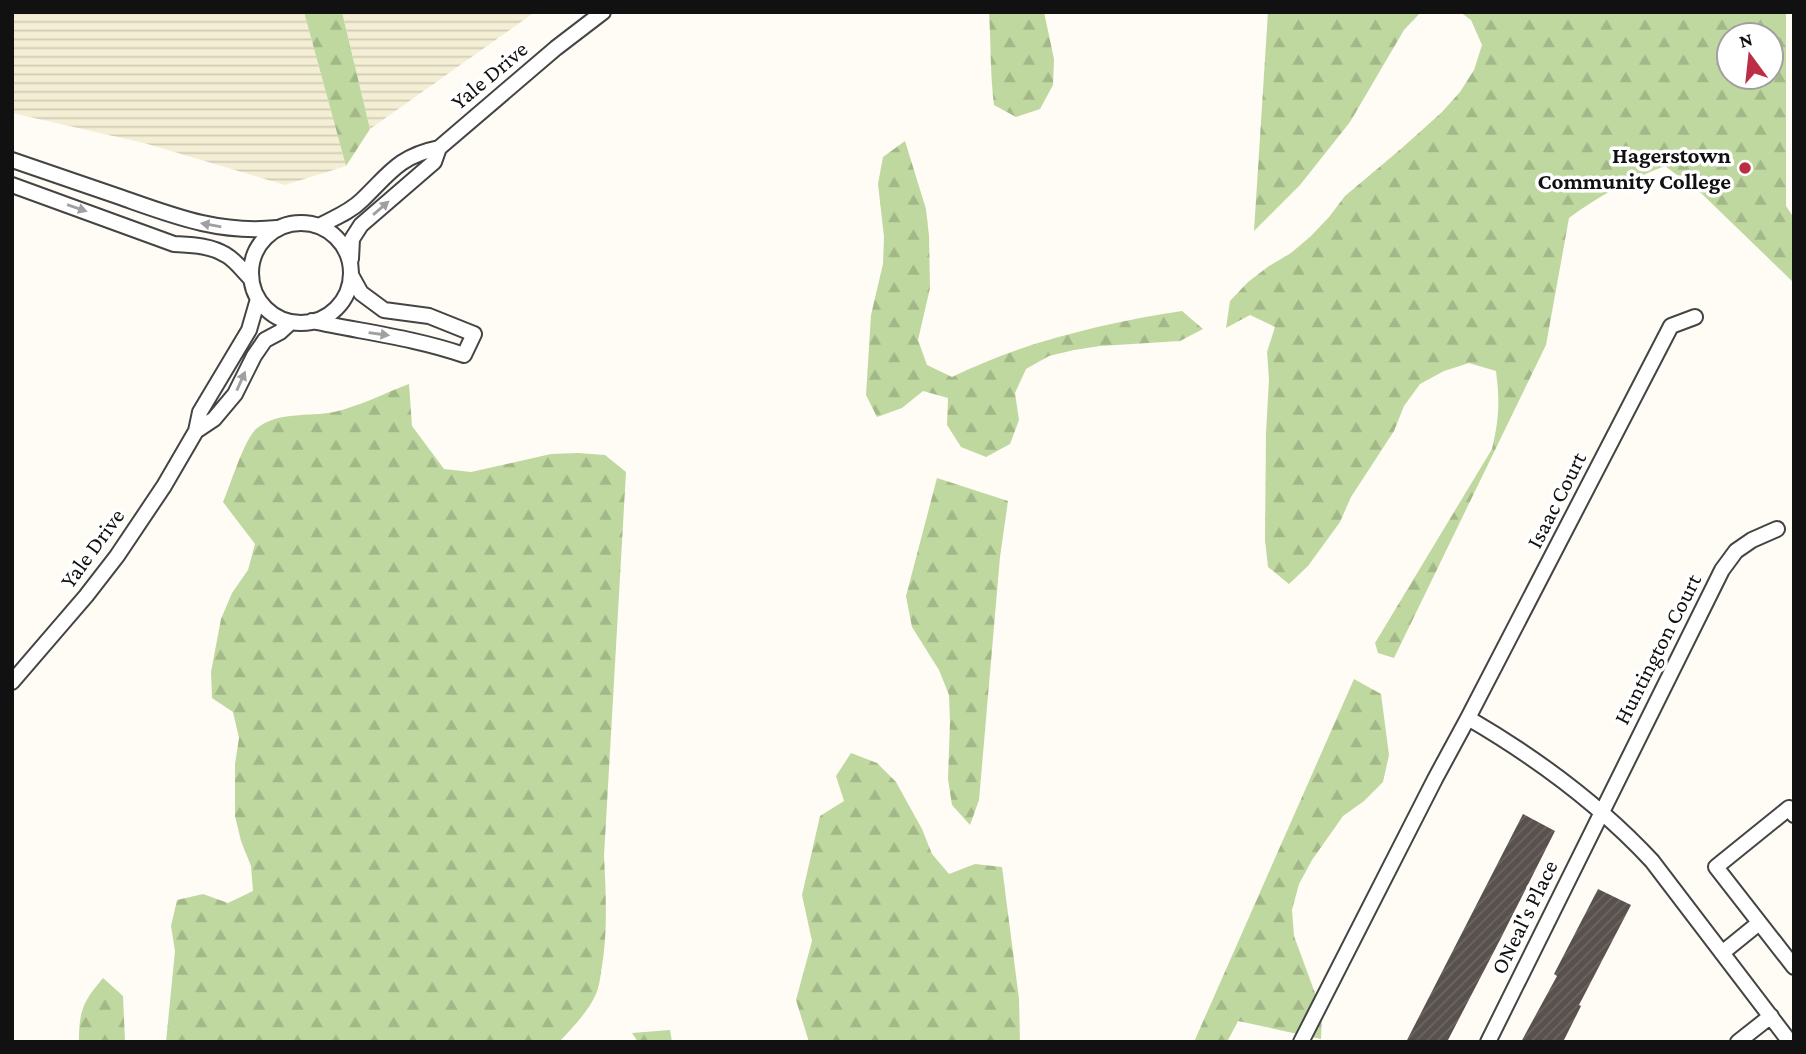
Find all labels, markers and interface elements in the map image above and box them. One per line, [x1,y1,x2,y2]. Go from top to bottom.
north arrow [1715,21,1785,91]
text: N [1737,28,1755,52]
street label: Yale Drive [445,36,533,114]
place label: Hagerstown Community College [1538,142,1731,194]
marker: Hagerstown Community College [1737,160,1753,176]
one-way arrow [373,201,390,216]
one-way arrow [66,203,87,214]
one-way arrow [200,219,222,230]
one-way arrow [368,329,390,340]
one-way arrow [236,371,247,392]
street label: Isaac Court [1521,447,1591,552]
street label: Yale Drive [54,503,130,593]
street label: Huntington Court [1608,569,1706,728]
street label: ONeal's Place [1485,856,1563,978]

